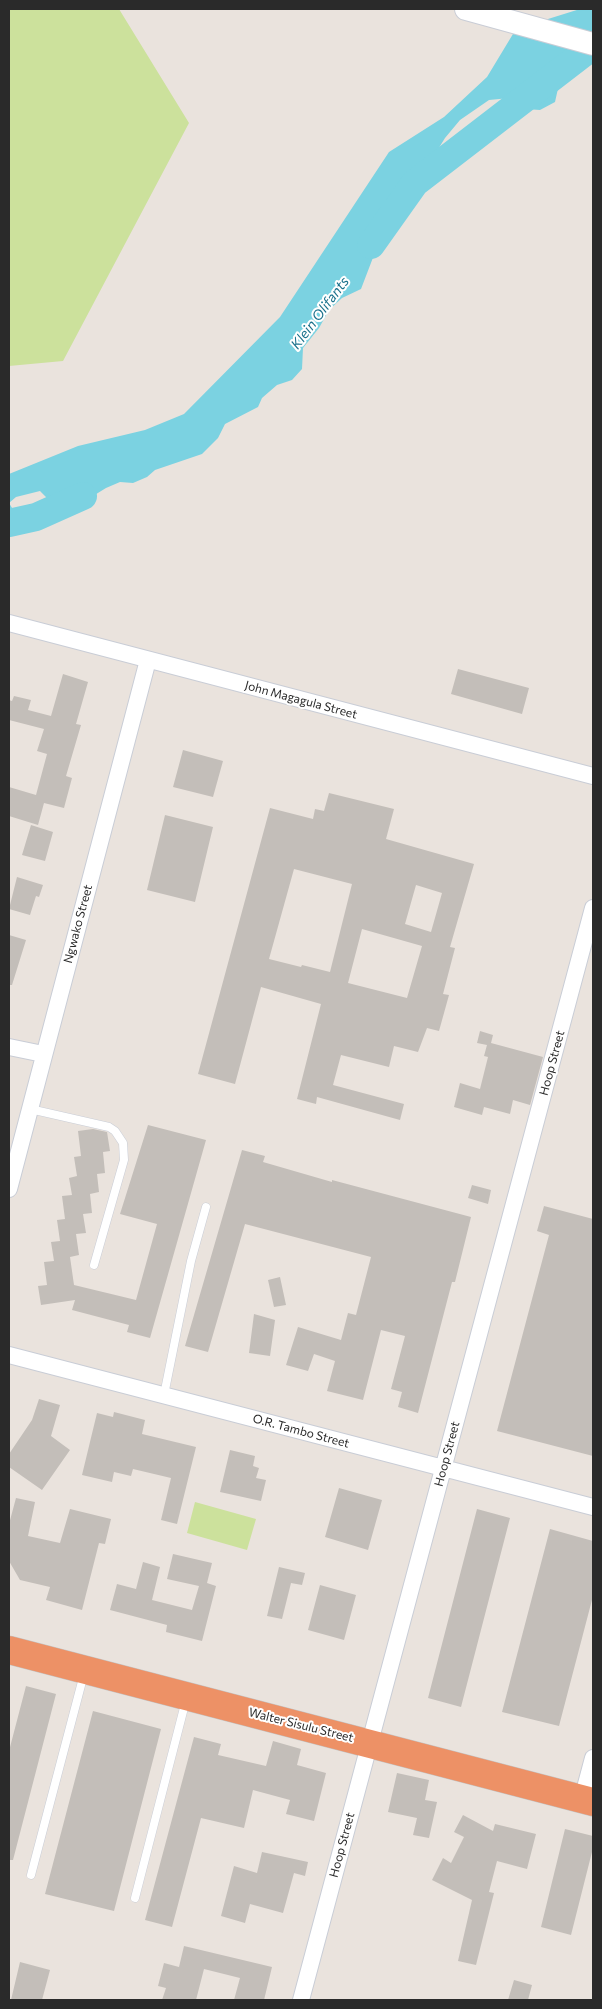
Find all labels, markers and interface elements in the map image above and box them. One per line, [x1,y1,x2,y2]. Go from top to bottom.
water label: Klein Olifants [287,274,353,352]
street label: John Magagula Street [243,678,359,722]
street label: Ngwako Street [61,883,95,965]
street label: Hoop Street [536,1029,568,1097]
street label: O.R. Tambo Street [251,1411,351,1451]
street label: Hoop Street [431,1420,463,1488]
street label: Walter Sisulu Street [247,1705,355,1745]
street label: Hoop Street [326,1811,358,1879]

